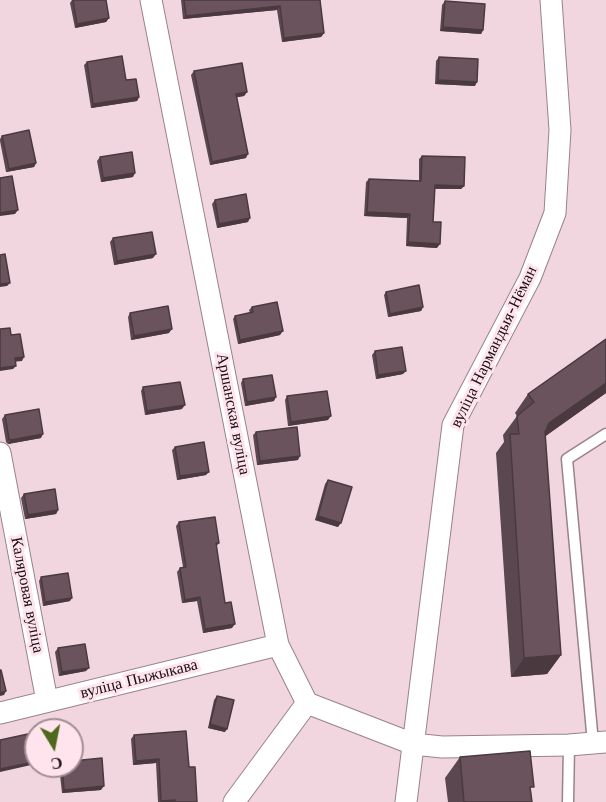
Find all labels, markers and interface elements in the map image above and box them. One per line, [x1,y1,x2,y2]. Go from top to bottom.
street label: вуліца Нармандыя-Нёман [447,263,541,431]
street label: Аршанская вуліца [212,351,254,477]
street label: Каляровая вуліца [6,535,48,655]
street label: вуліца Пыжыкава [78,655,200,703]
north arrow [24,718,84,778]
text: С [49,753,64,775]

